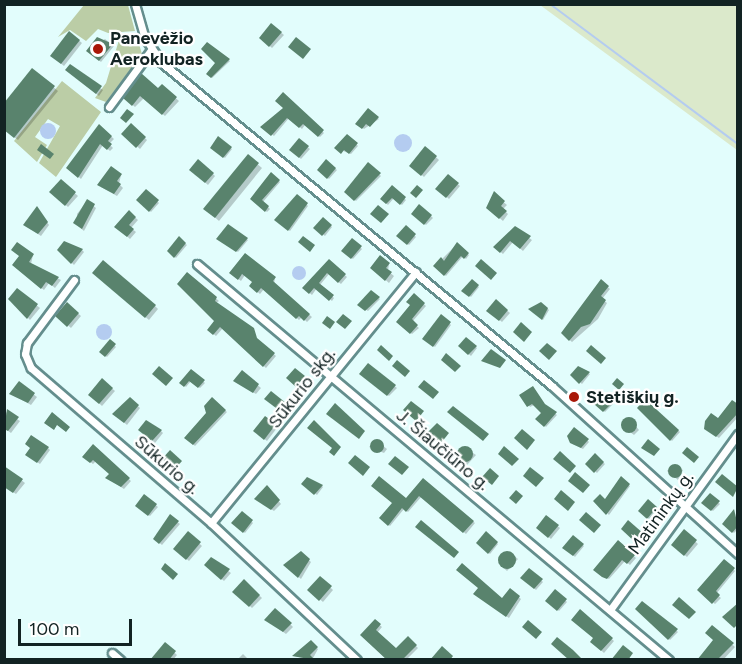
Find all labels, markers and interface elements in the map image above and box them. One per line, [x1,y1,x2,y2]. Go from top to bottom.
place label: Panevėžio Aeroklubas [110,28,203,70]
marker: Panevėžio Aeroklubas [91,42,105,56]
street label: Sūkurio skg. [264,343,340,433]
place label: Stetiškių g. [586,386,679,408]
marker: Stetiškių g. [567,390,581,404]
street label: J. Šiaučiūno g. [392,405,494,495]
street label: Sūkurio g. [130,431,204,499]
street label: Matininkų g. [624,467,698,559]
scale bar [21,607,135,645]
text: 100 m [29,618,79,640]

